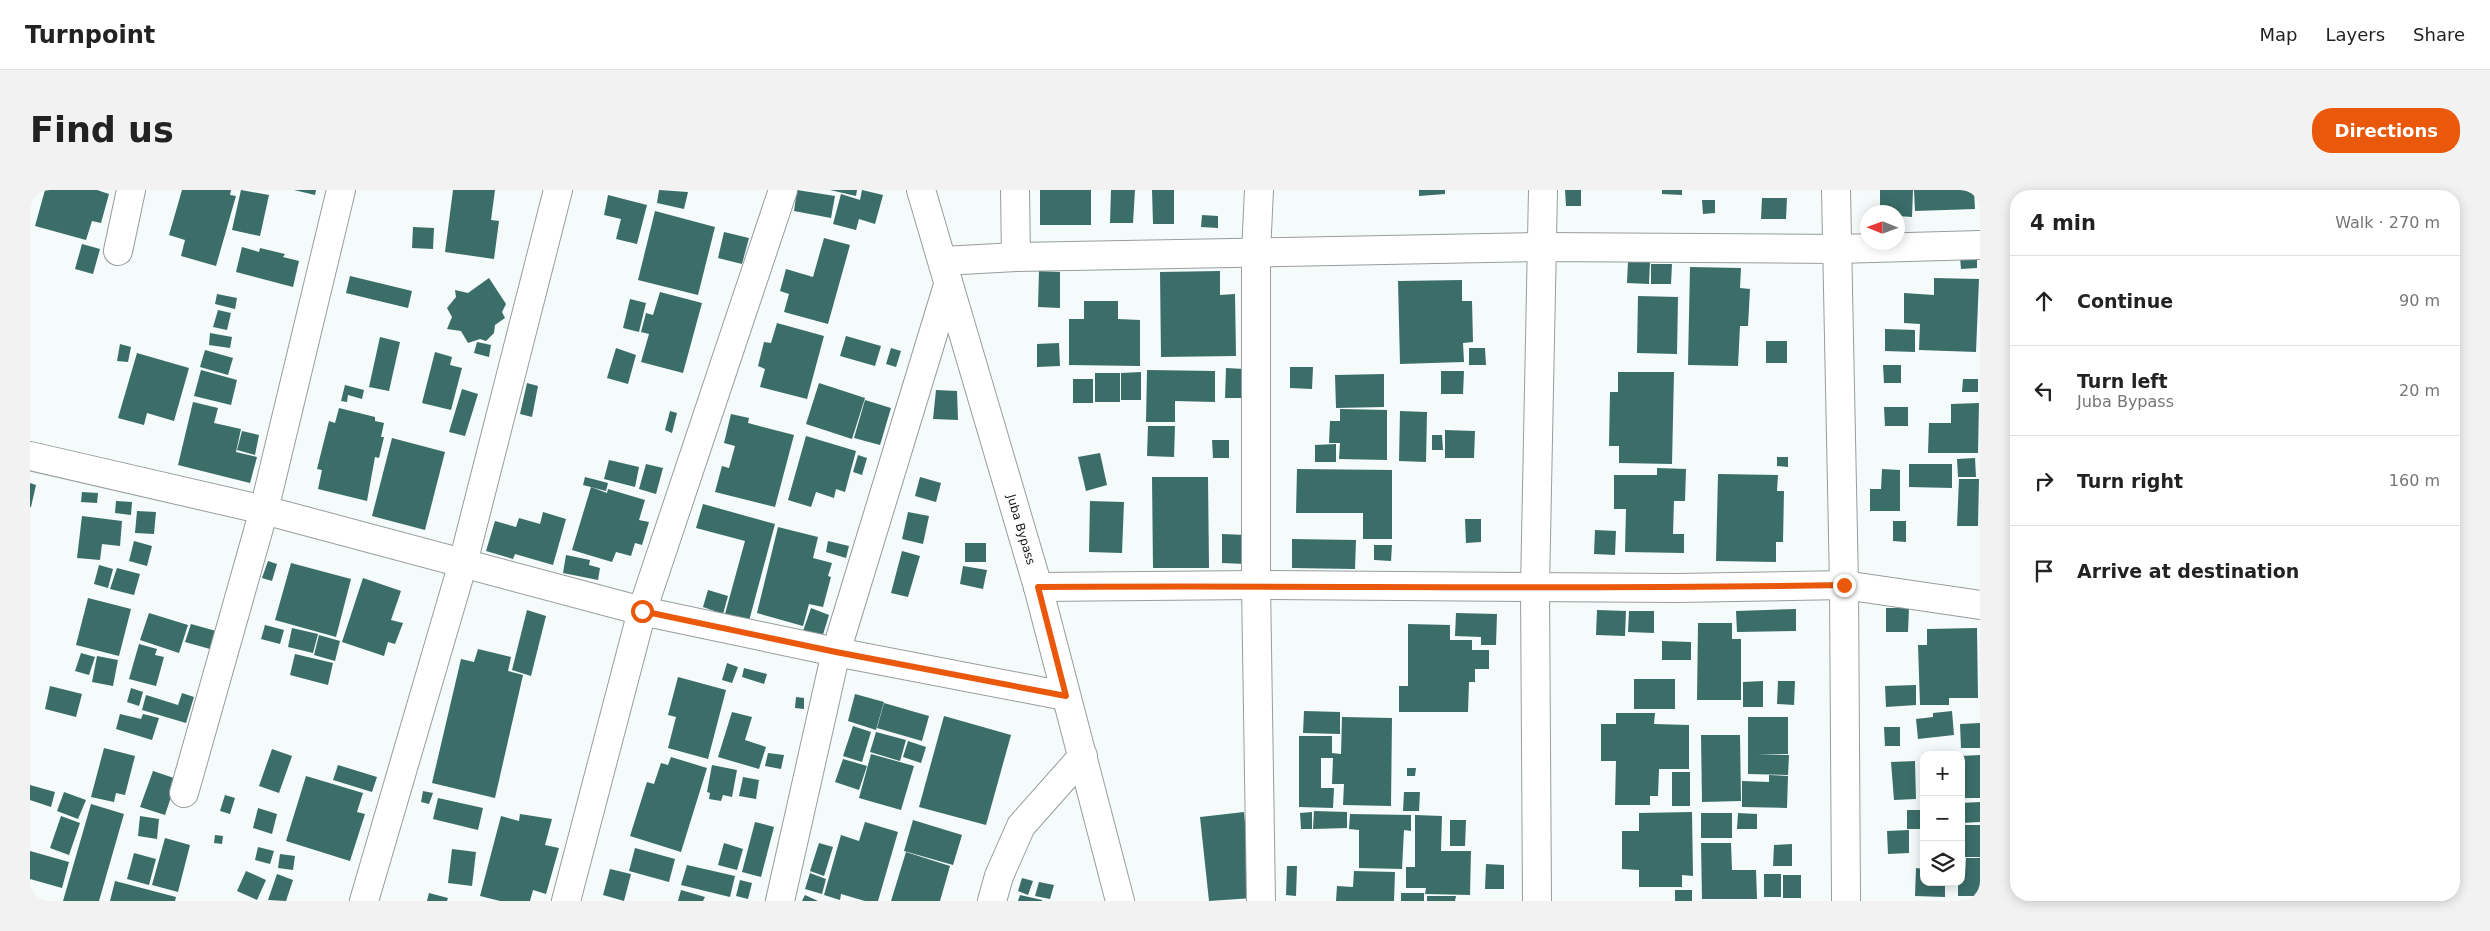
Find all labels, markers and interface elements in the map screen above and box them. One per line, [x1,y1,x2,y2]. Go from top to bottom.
text: Turnpoint [25,21,155,49]
text: Map [2259,24,2297,45]
text: Layers [2325,24,2385,45]
text: Share [2413,24,2465,45]
button: Directions [2312,108,2460,153]
text: Find us [30,110,174,150]
north arrow [1860,205,1905,250]
text: 4 min [2030,211,2096,235]
text: Walk · 270 m [2335,213,2440,232]
icon: ahead [2030,287,2058,315]
text: Continue [2077,290,2173,312]
text: 90 m [2399,291,2440,310]
text: Turn left [2077,370,2168,392]
icon: left [2030,377,2058,405]
text: 20 m [2399,381,2440,400]
text: Juba Bypass [2077,392,2174,411]
icon: right [2030,467,2058,495]
text: Turn right [2077,470,2183,492]
text: 160 m [2389,471,2440,490]
street label: Juba Bypass [1004,492,1038,566]
icon: arrive [2030,557,2058,585]
text: Arrive at destination [2077,560,2299,582]
route end [1833,574,1856,597]
route start [631,600,654,623]
map controls [1920,751,1965,886]
button: + [1920,751,1965,796]
button: − [1920,796,1965,841]
button: layers [1920,841,1965,886]

